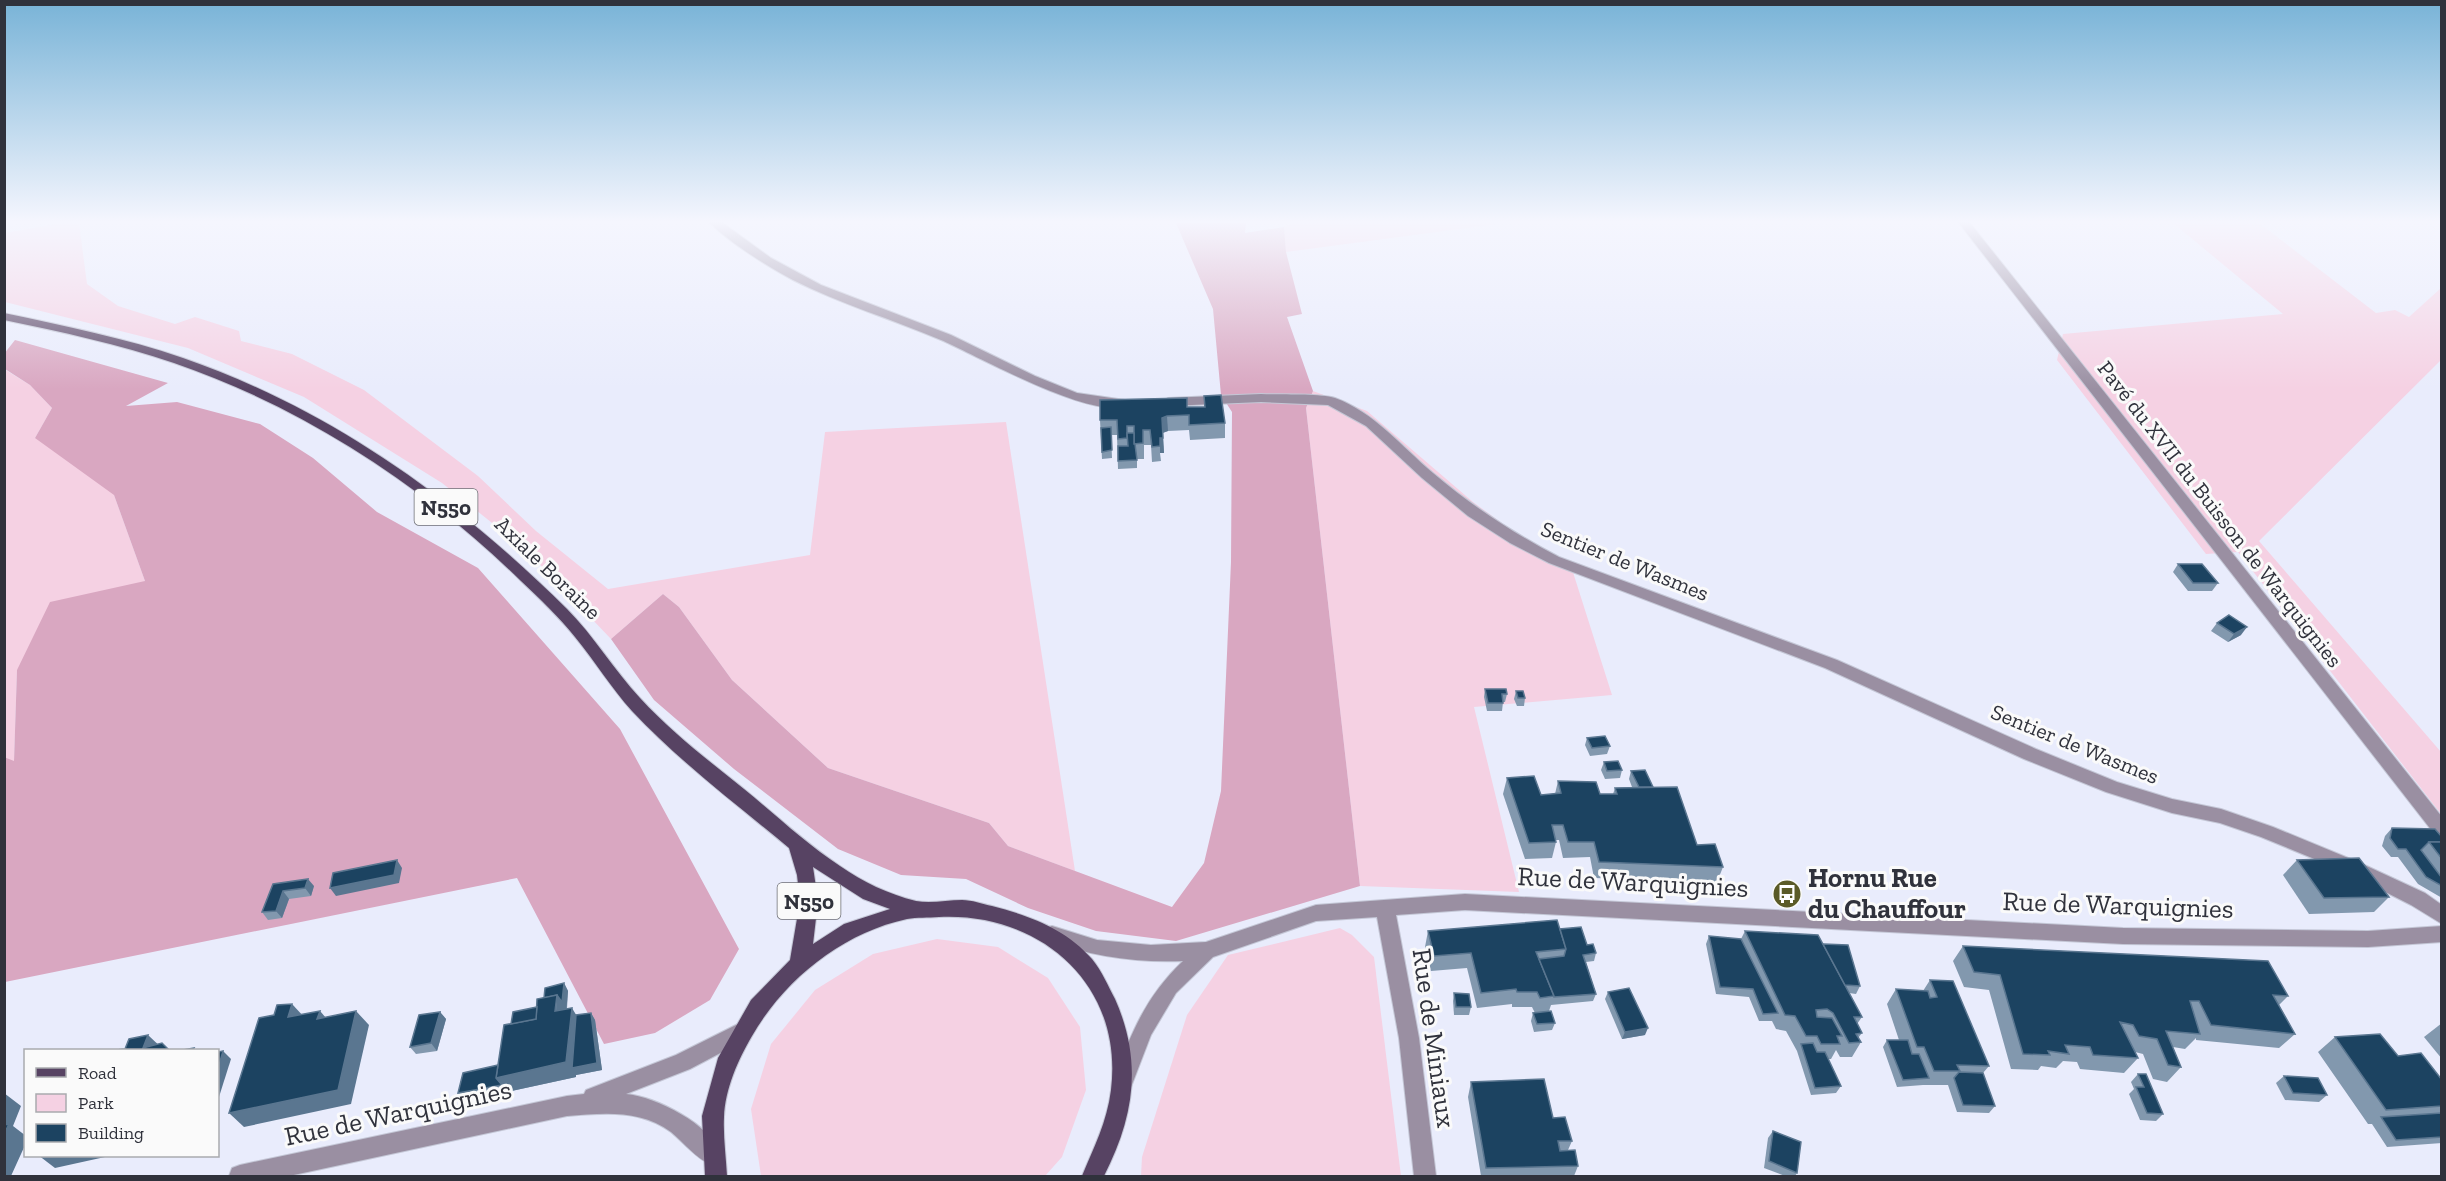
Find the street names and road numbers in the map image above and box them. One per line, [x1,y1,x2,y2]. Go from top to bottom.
street label: Pavé du XVII du Buisson de Warquignies [2092,355,2348,673]
road number: N550 [414,489,478,525]
street label: Axiale Boraine [489,511,607,625]
street label: Sentier de Wasmes [1537,515,1713,607]
street label: Sentier de Wasmes [1987,698,2163,790]
street label: Rue de Warquignies [1517,860,1749,904]
road number: N550 [778,883,840,919]
street label: Rue de Warquignies [2002,885,2234,925]
street label: Rue de Miniaux [1406,946,1462,1130]
street label: Rue de Warquignies [282,1073,514,1153]

